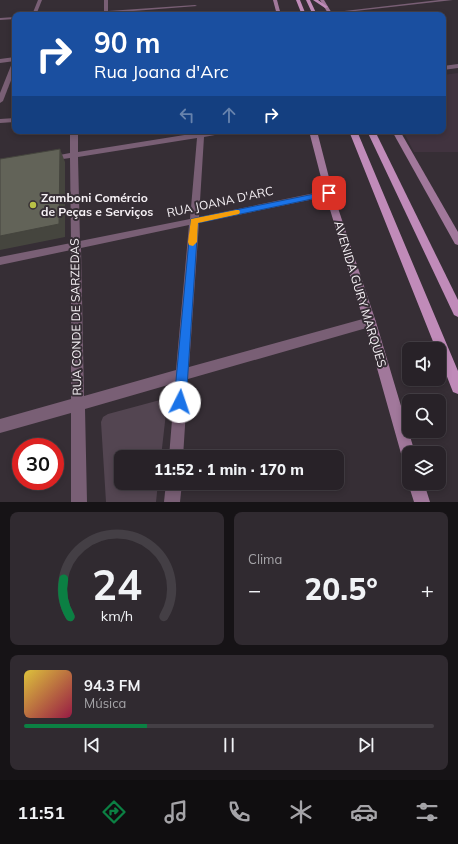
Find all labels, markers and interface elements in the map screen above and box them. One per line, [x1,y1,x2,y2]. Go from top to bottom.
text: 90 m [94,25,160,60]
icon: right [28,28,80,80]
text: Rua Joana d'Arc [94,60,229,83]
icon: left [176,104,198,126]
icon: ahead [218,104,240,126]
icon: right [260,104,282,126]
pin [312,176,346,210]
icon: arrive [318,182,340,204]
street label: RUA JOANA D'ARC [165,183,275,220]
place label: Zamboni Comércio de Peças e Serviços [41,190,153,219]
marker: Zamboni Comércio de Peças e Serviços [28,200,38,210]
street label: AVENIDA GURY MARQUES [331,219,390,369]
street label: RUA CONDE DE SARZEDAS [67,238,84,396]
map controls [402,342,446,490]
button: sound [402,342,446,386]
position arrow [159,381,201,423]
button: search [402,394,446,438]
speed limit sign: 30 [12,438,64,490]
button: layers [402,446,446,490]
text: 11:52 · 1 min · 170 m [154,460,304,479]
text: Clima [248,551,282,567]
text: 24 [92,557,142,609]
text: 20.5° [304,570,378,608]
text: − [248,576,261,604]
text: + [421,576,434,604]
text: km/h [101,606,133,624]
text: 94.3 FM [84,676,140,695]
text: Música [84,695,126,711]
icon: previous [81,734,103,756]
icon: pause [218,734,240,756]
icon: next [355,734,377,756]
icon: directions [100,798,128,826]
icon: music [162,798,190,826]
icon: phone [225,798,253,826]
icon: climate [287,798,315,826]
icon: car [350,798,378,826]
icon: filters [413,798,441,826]
text: 11:51 [17,801,65,824]

